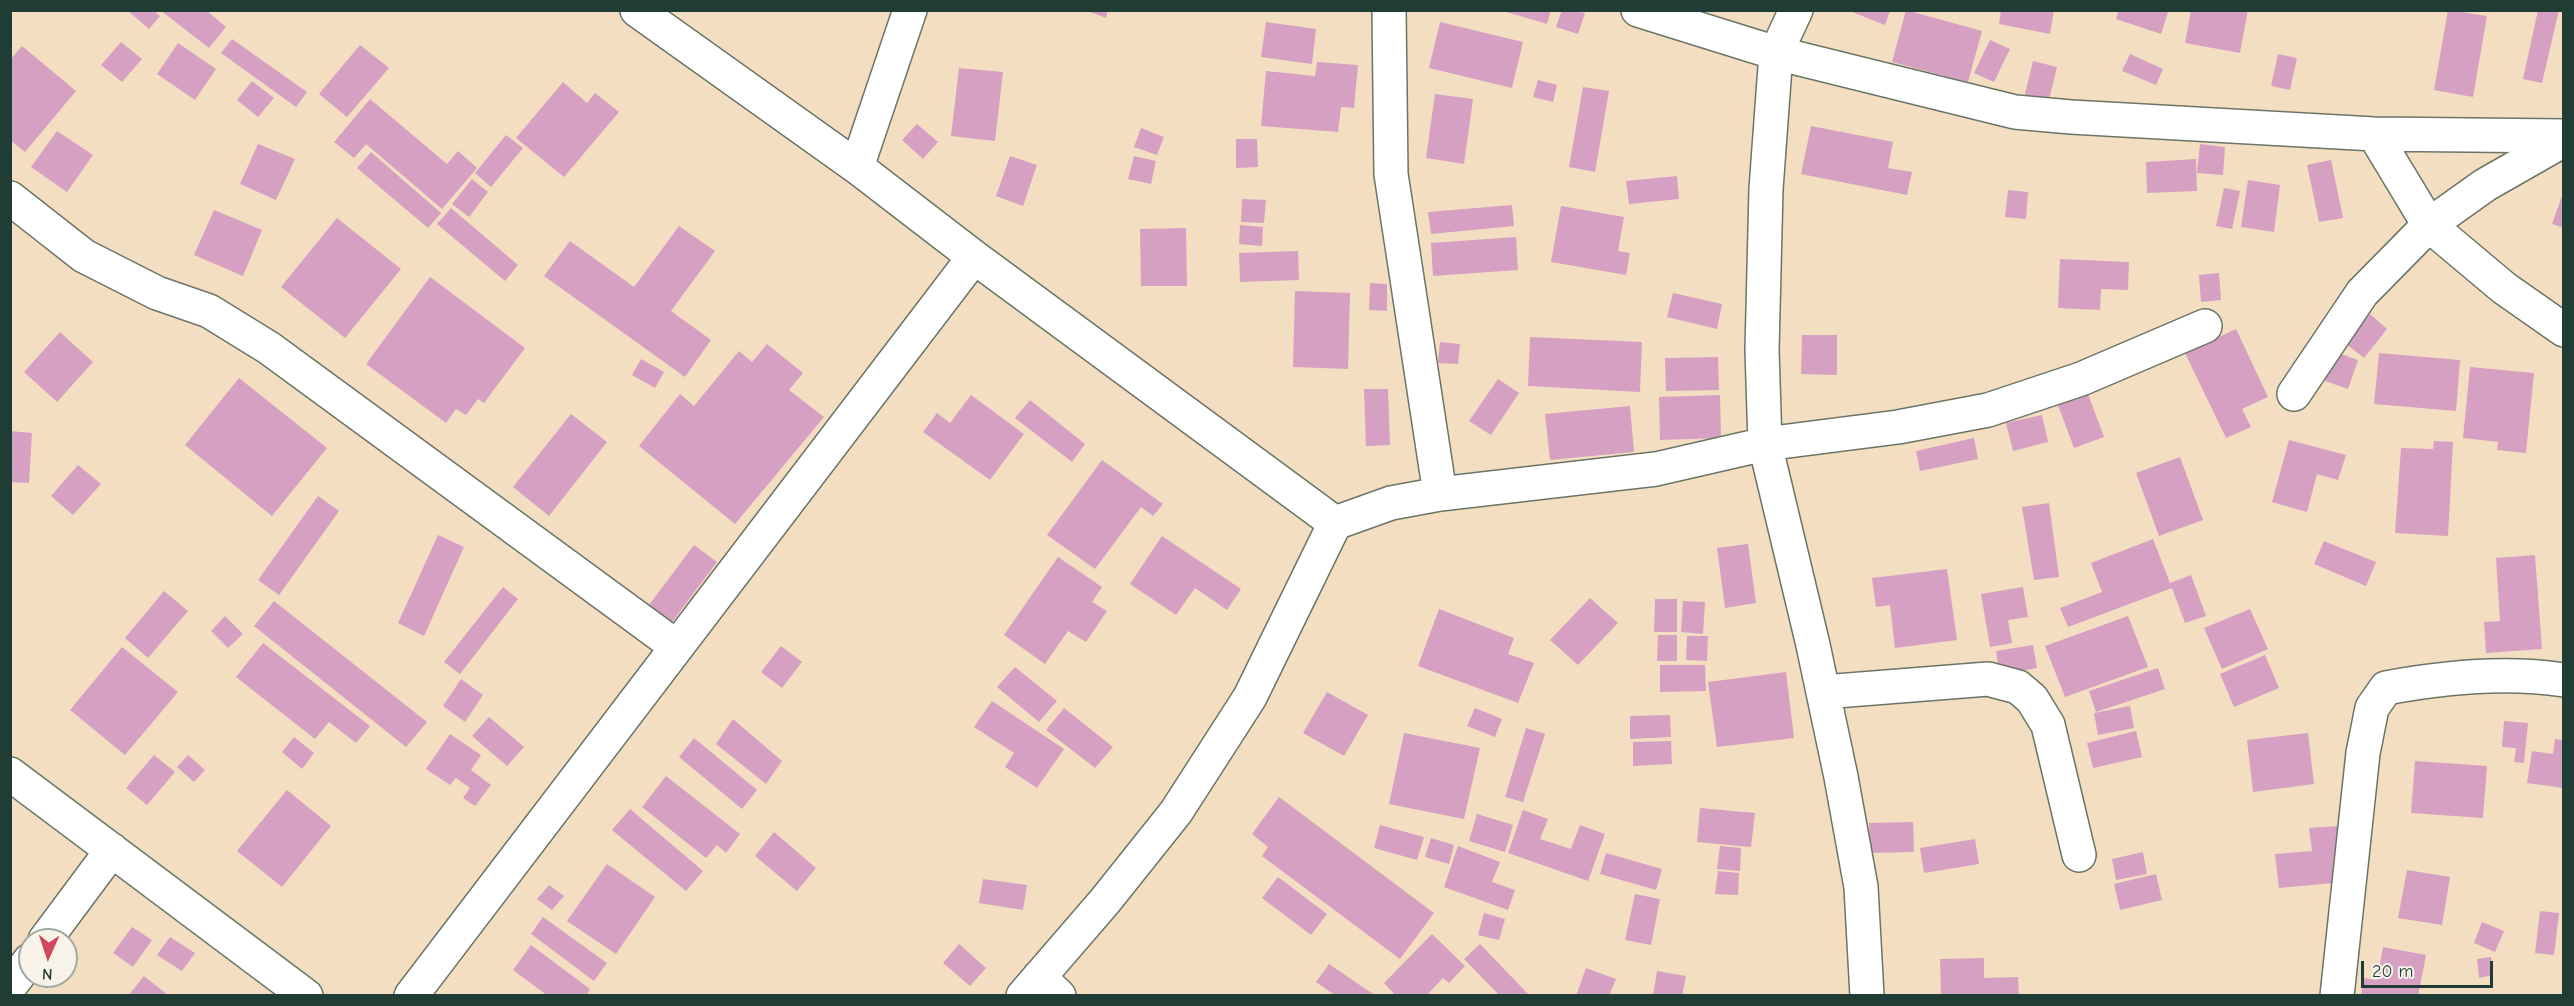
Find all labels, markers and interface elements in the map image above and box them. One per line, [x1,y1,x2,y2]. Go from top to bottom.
north arrow [18,928,78,988]
scale bar [2364,949,2496,987]
text: 20 m [2372,961,2413,982]
text: N [41,965,53,983]

